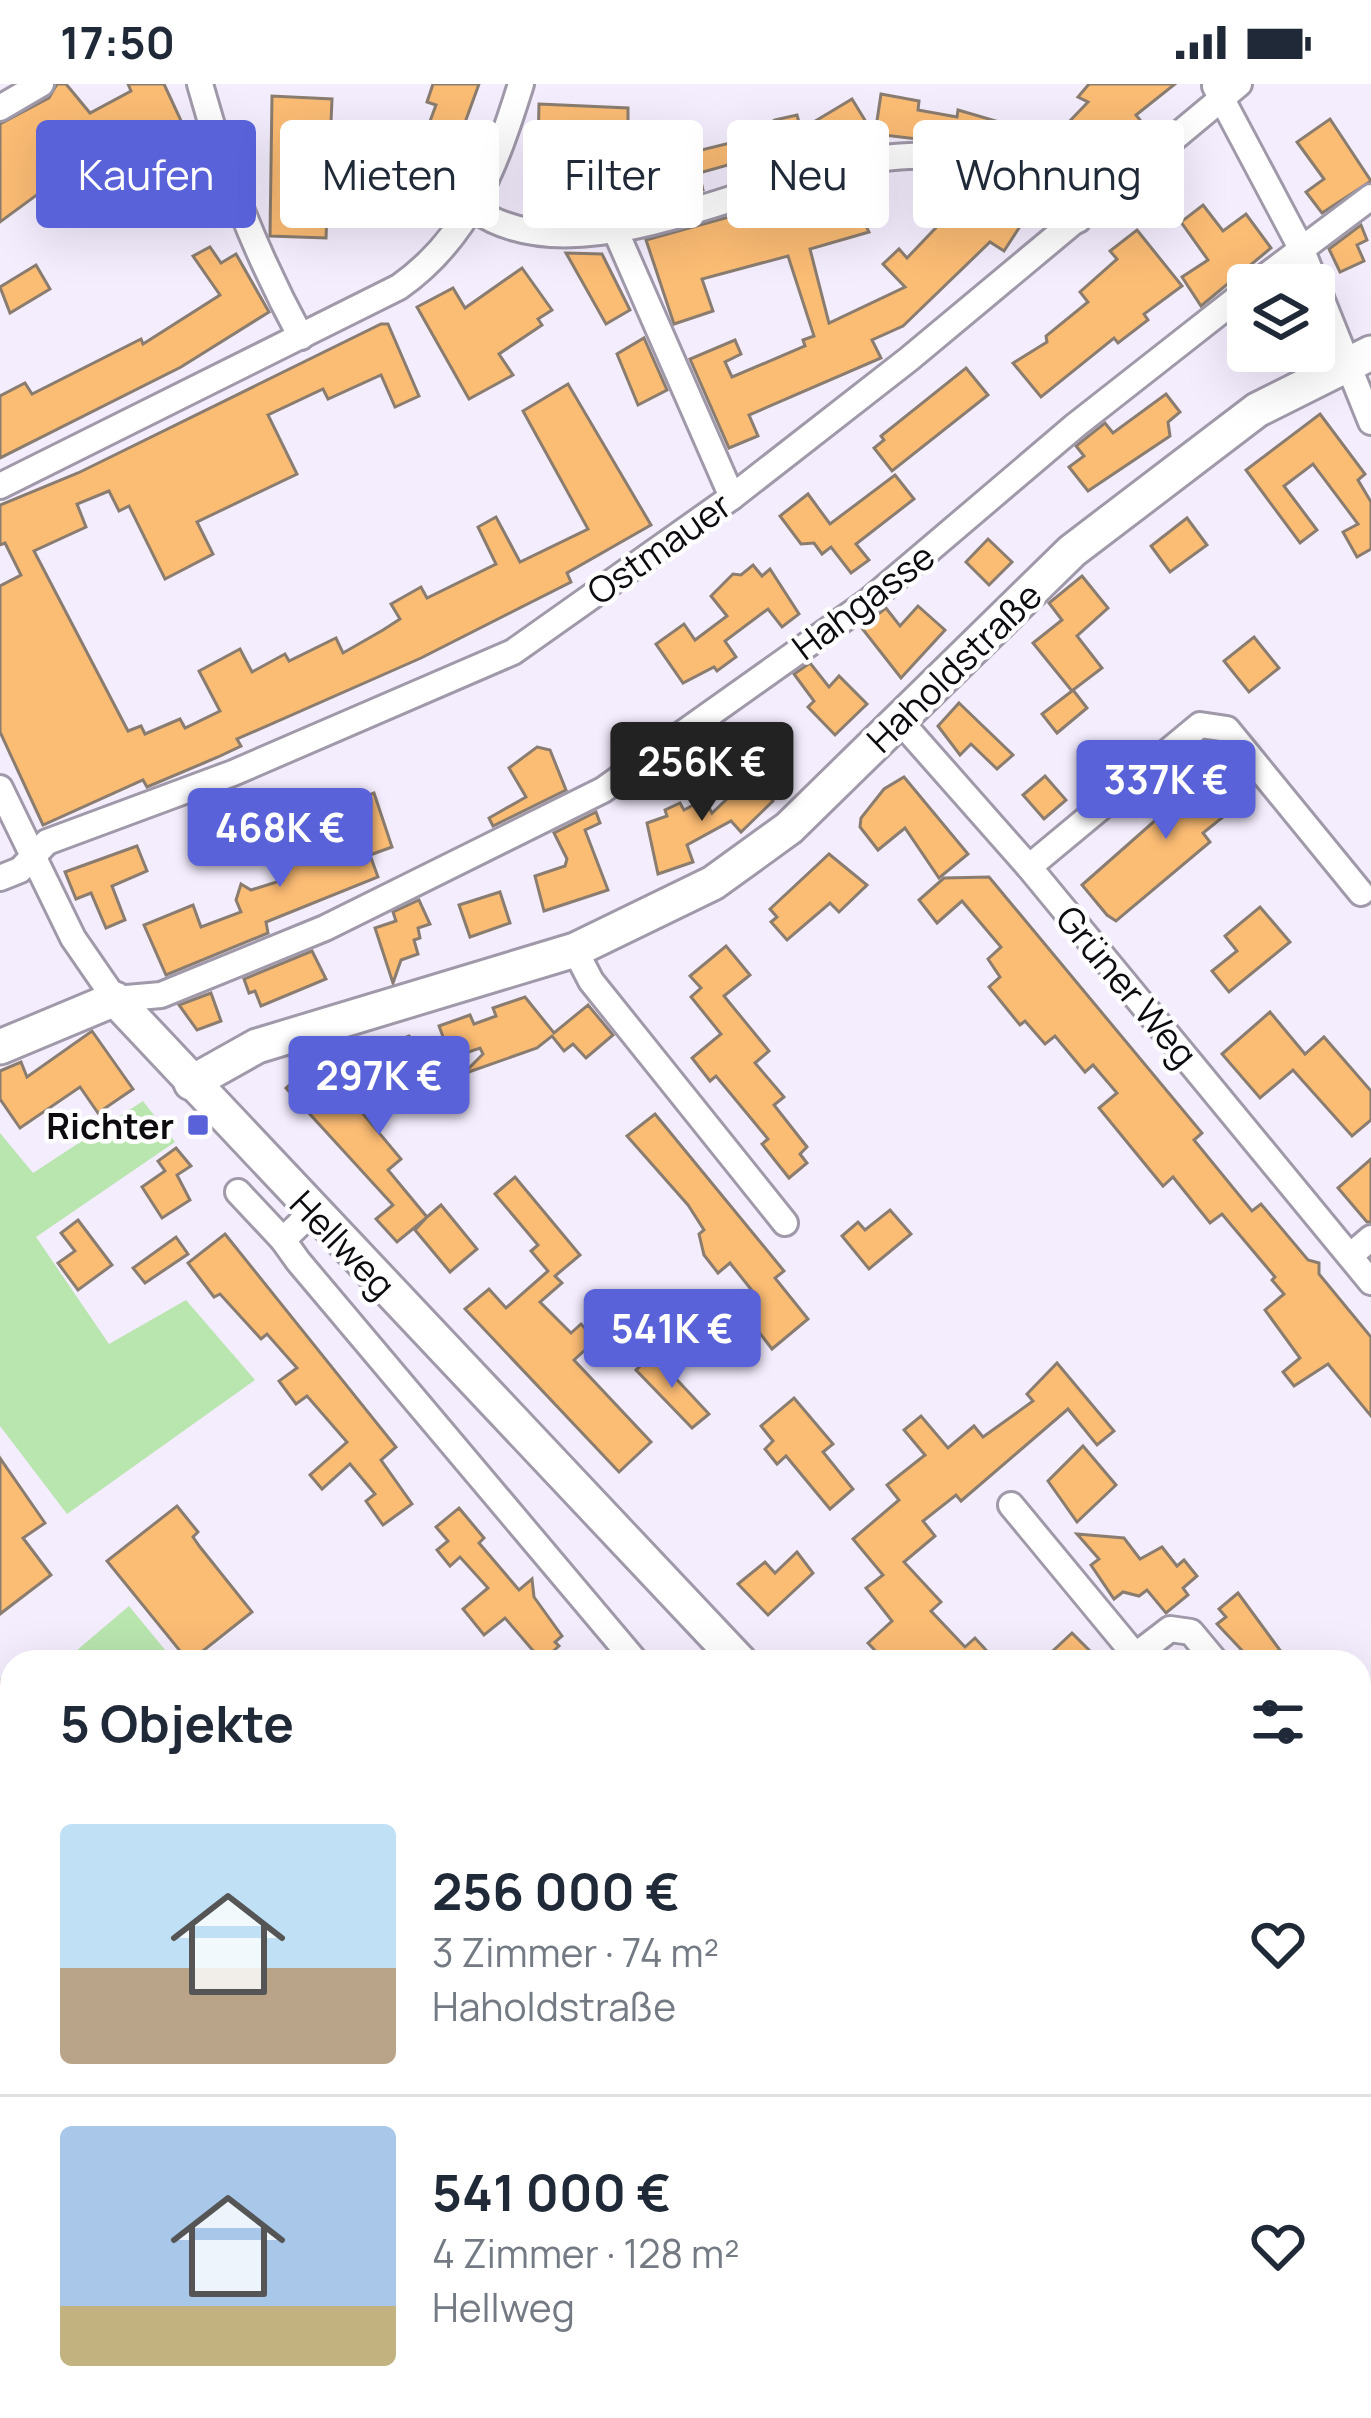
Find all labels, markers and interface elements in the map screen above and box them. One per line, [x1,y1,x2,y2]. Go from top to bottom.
text: 17:50 [60,11,175,73]
chip: Kaufen [36,120,256,228]
chip: Mieten [280,120,499,228]
chip: Filter [523,120,703,228]
chip: Neu [727,120,889,228]
chip: Wohnung [913,120,1184,228]
map controls [1227,264,1335,372]
button: layers [1227,264,1335,372]
street label: Ostmauer [577,481,741,615]
street label: Hahgasse [782,531,944,671]
street label: Haholdstraße [856,571,1052,763]
pin: 256K € [604,722,800,824]
text: 256K € [637,734,767,788]
pin: 337K € [1068,740,1264,842]
text: 337K € [1103,752,1229,806]
pin: 468K € [182,788,378,890]
text: 468K € [215,800,345,854]
street label: Grüner Weg [1045,895,1209,1077]
pin: 297K € [281,1036,477,1138]
text: 297K € [315,1048,443,1102]
place label: Richter [46,1101,174,1150]
marker: Richter [185,1112,211,1138]
street label: Hellweg [280,1180,406,1308]
pin: 541K € [574,1289,770,1391]
text: 541K € [611,1301,733,1355]
text: 5 Objekte [60,1688,294,1757]
icon: filters [1245,1689,1311,1755]
text: 256 000 € [432,1856,680,1925]
icon: home [156,1872,300,2016]
icon: heart [1245,1911,1311,1977]
text: 3 Zimmer · 74 m² [432,1925,719,1979]
text: Haholdstraße [432,1979,676,2033]
text: 541 000 € [432,2157,671,2226]
icon: home [156,2174,300,2318]
icon: heart [1245,2213,1311,2279]
text: 4 Zimmer · 128 m² [432,2226,740,2280]
text: Hellweg [432,2280,575,2334]

